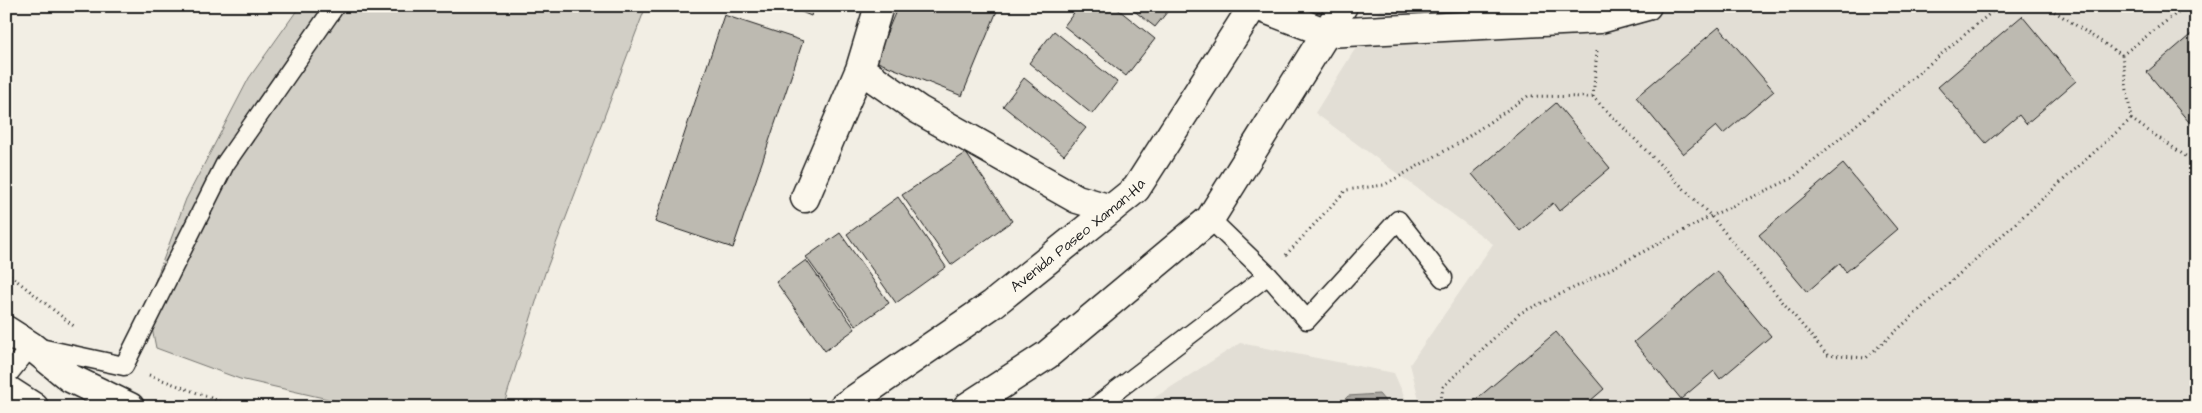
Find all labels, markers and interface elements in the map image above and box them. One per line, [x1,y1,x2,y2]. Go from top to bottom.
street label: Avenida Paseo Xaman-Ha [1006,175,1151,297]

